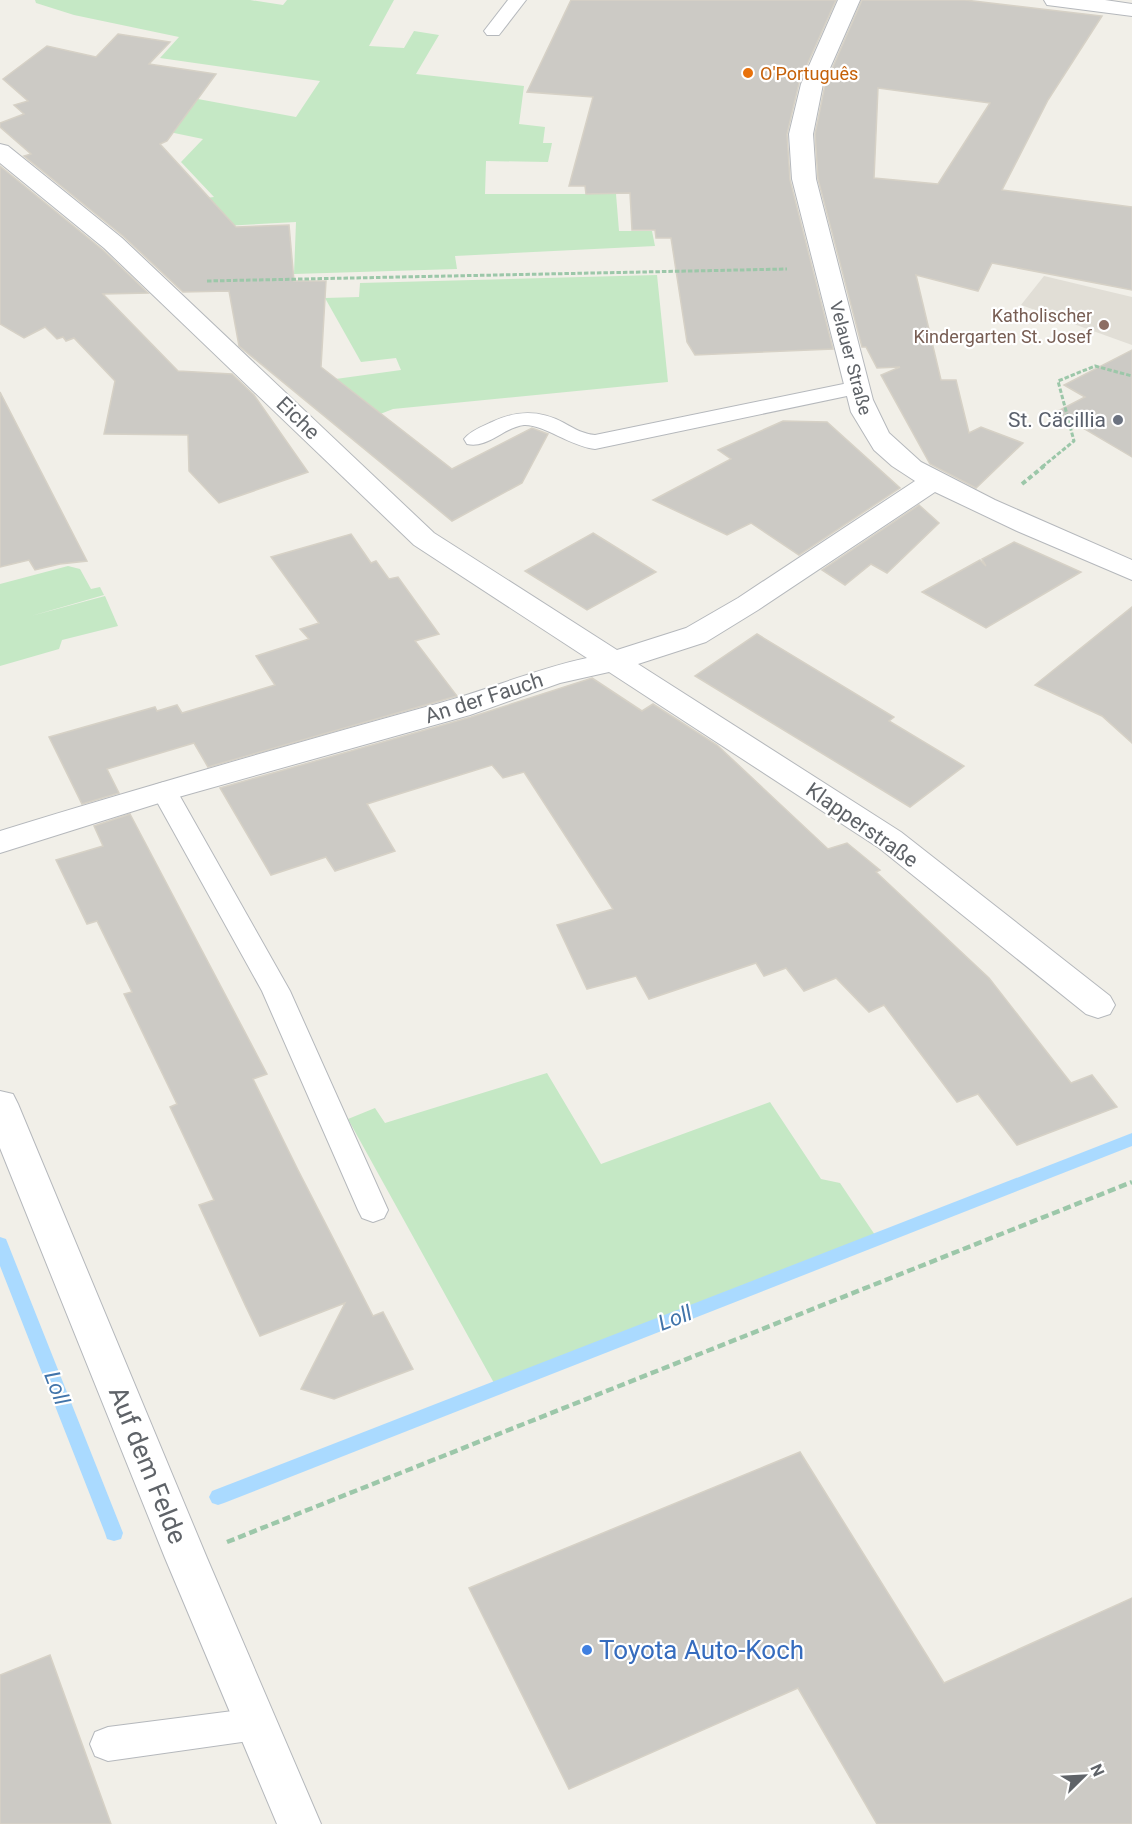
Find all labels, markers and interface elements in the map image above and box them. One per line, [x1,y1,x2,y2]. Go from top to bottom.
place label: O'Português [760,63,858,84]
marker: O'Português [741,66,755,80]
street label: Velauer Straße [826,299,876,417]
place label: Katholischer Kindergarten St. Josef [913,305,1093,347]
marker: Katholischer Kindergarten St. Josef [1097,318,1111,332]
street label: Eiche [271,392,325,444]
place label: St. Cäcillia [1008,408,1106,432]
marker: St. Cäcillia [1111,413,1125,427]
street label: An der Fauch [422,668,546,728]
street label: Klapperstraße [801,778,923,872]
water label: Loll [655,1300,696,1336]
water label: Loll [39,1368,75,1409]
street label: Auf dem Felde [103,1382,193,1548]
place label: Toyota Auto-Koch [599,1635,804,1665]
marker: Toyota Auto-Koch [580,1643,594,1657]
north arrow [1054,1746,1114,1806]
text: N [1086,1761,1108,1779]

